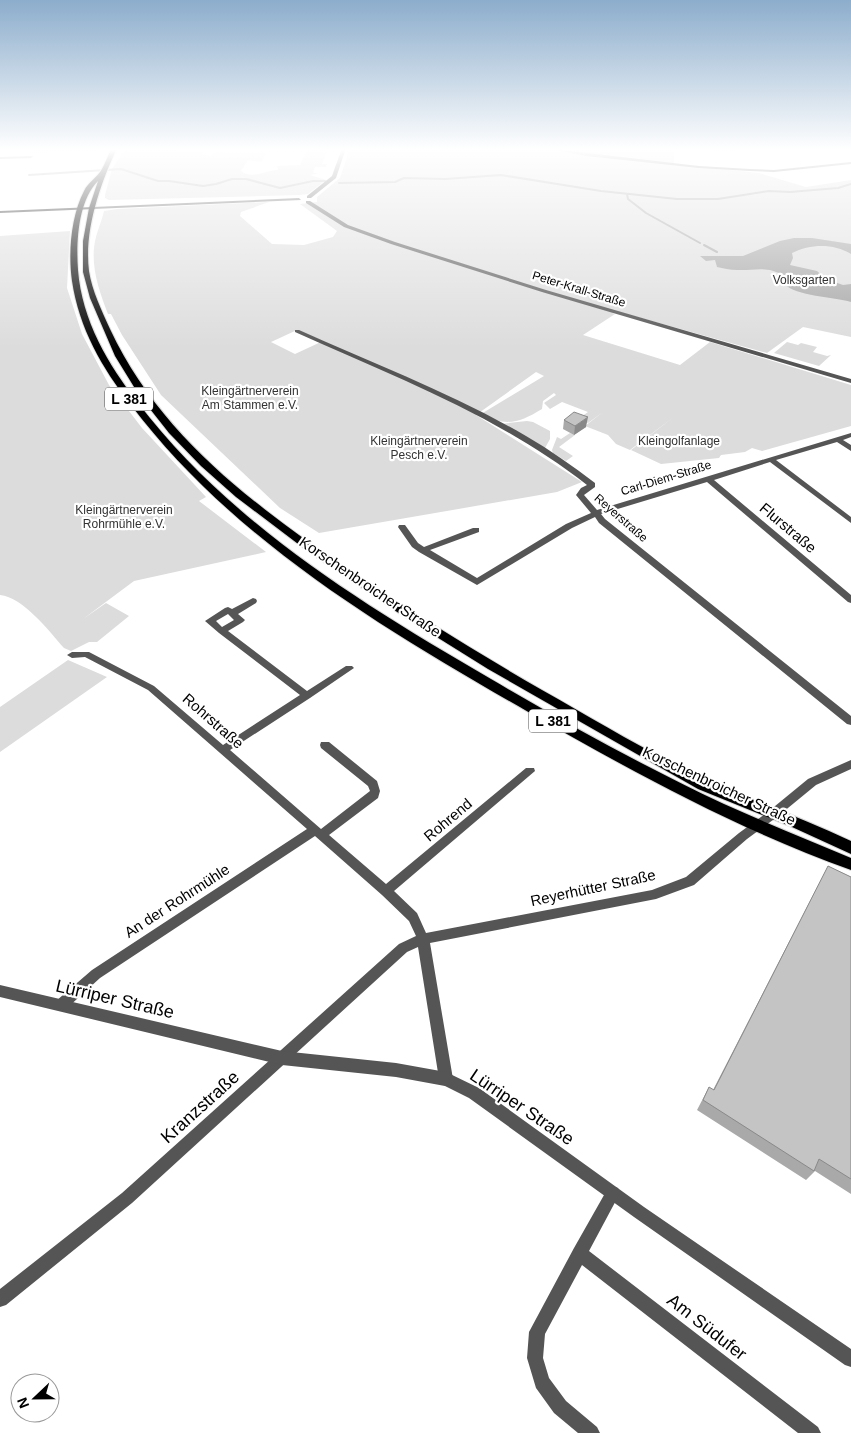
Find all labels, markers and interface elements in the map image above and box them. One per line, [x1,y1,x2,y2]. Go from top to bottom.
street label: Peter-Krall-Straße [531,268,628,310]
park label: Volksgarten [773,273,835,287]
park label: Kleingärtnerverein Am Stammen e.V. [201,384,299,412]
road number: L 381 [105,388,153,410]
park label: Kleingärtnerverein Pesch e.V. [370,434,468,462]
park label: Kleingolfanlage [638,434,720,448]
street label: Carl-Diem-Straße [619,457,713,498]
street label: Reyerstraße [591,491,651,545]
street label: Flurstraße [757,499,820,556]
park label: Kleingärtnerverein Rohrmühle e.V. [75,503,173,531]
street label: Korschenbroicher Straße [296,533,444,640]
street label: Rohrstraße [179,690,247,752]
road number: L 381 [529,709,577,732]
street label: Korschenbroicher Straße [640,743,798,828]
street label: Rohrend [420,795,475,845]
street label: An der Rohrmühle [121,860,232,941]
street label: Reyerhütter Straße [529,866,657,909]
street label: Lürriper Straße [54,976,176,1022]
street label: Lürriper Straße [466,1065,578,1149]
street label: Kranzstraße [157,1067,243,1147]
street label: Am Südufer [663,1290,751,1364]
north arrow [10,1373,60,1423]
text: N [14,1395,32,1411]

